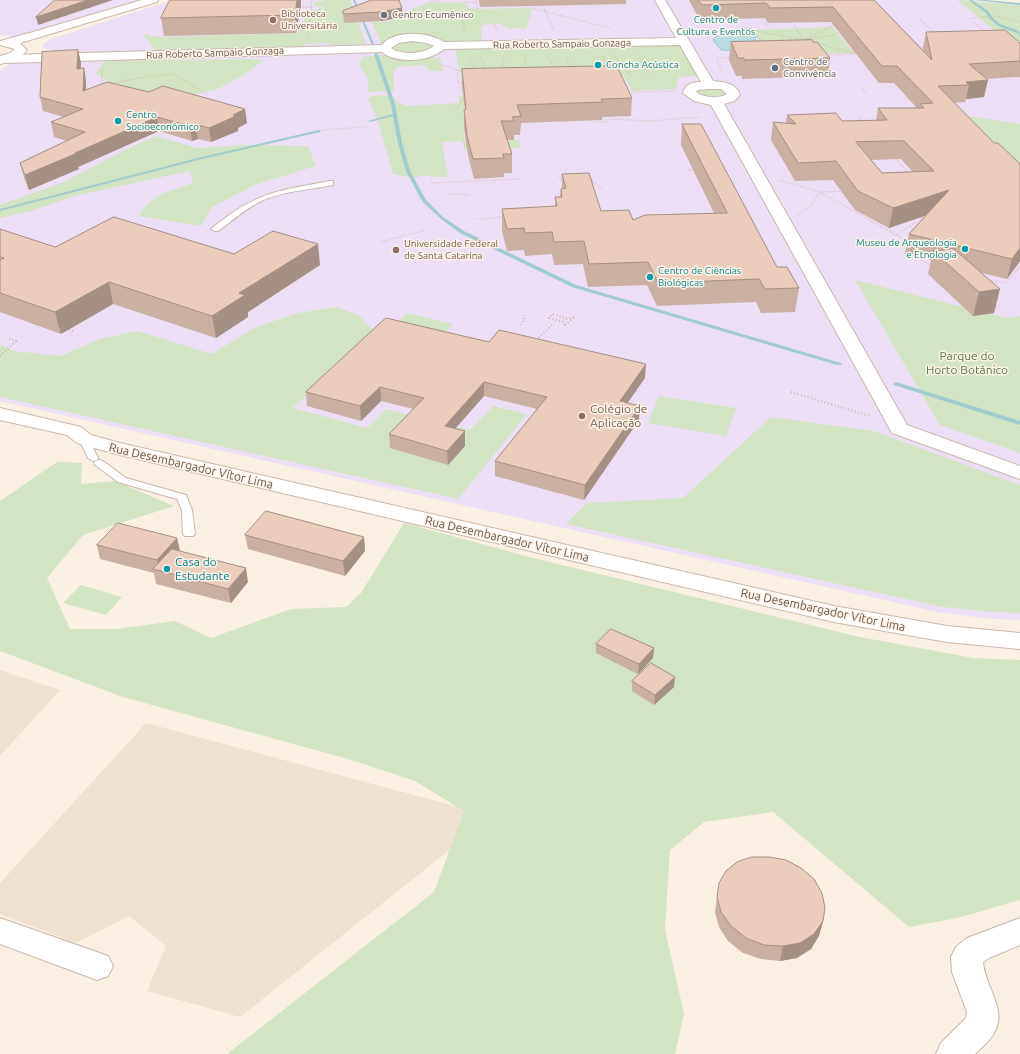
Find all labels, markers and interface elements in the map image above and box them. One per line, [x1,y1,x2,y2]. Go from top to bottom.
marker: Centro de Cultura e Eventos [711,3,721,13]
place label: Biblioteca Universitária [281,8,337,32]
place label: Centro Ecumênico [392,9,474,21]
marker: Centro Ecumênico [379,10,389,20]
place label: Centro de Cultura e Eventos [677,14,755,38]
marker: Biblioteca Universitária [268,15,278,25]
street label: Rua Roberto Sampaio Gonzaga [493,37,631,51]
street label: Rua Roberto Sampaio Gonzaga [146,45,284,61]
place label: Centro de Convivência [783,56,836,80]
place label: Concha Acústica [606,59,679,71]
marker: Concha Acústica [593,60,603,70]
marker: Centro de Convivência [770,63,780,73]
place label: Centro Socioeconômico [126,109,199,132]
marker: Centro Socioeconômico [113,116,123,126]
place label: Museu de Arqueologia e Etnologia [856,237,957,260]
place label: Universidade Federal de Santa Catarina [404,238,498,262]
marker: Museu de Arqueologia e Etnologia [960,244,970,254]
marker: Universidade Federal de Santa Catarina [391,245,401,255]
place label: Centro de Ciências Biológicas [658,265,741,288]
marker: Centro de Ciências Biológicas [645,272,655,282]
park label: Parque do Horto Botânico [926,349,1008,377]
place label: Colégio de Aplicação [590,402,647,430]
marker: Colégio de Aplicação [577,411,587,421]
street label: Rua Desembargador Vítor Lima [107,440,275,492]
street label: Rua Desembargador Vítor Lima [423,513,591,565]
place label: Casa do Estudante [175,555,230,583]
marker: Casa do Estudante [162,564,172,574]
street label: Rua Desembargador Vítor Lima [739,585,907,635]

